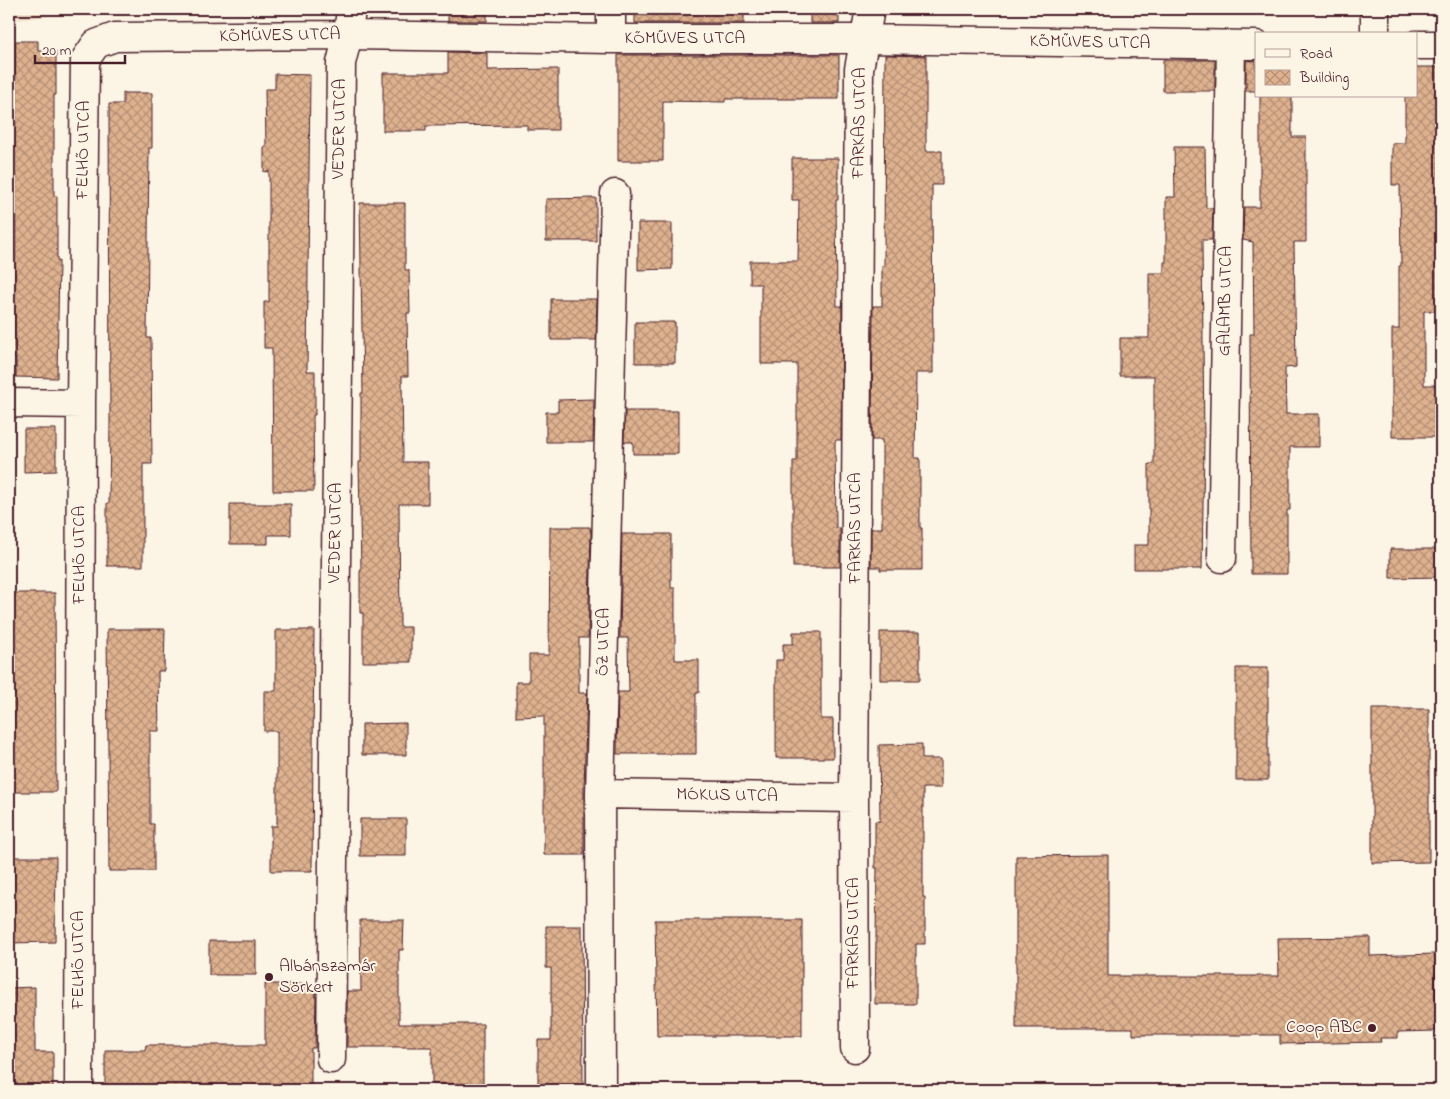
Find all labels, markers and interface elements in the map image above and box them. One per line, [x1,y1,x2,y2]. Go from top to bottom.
street label: KŐMŰVES UTCA [219,22,341,50]
street label: KŐMŰVES UTCA [625,26,745,52]
street label: KŐMŰVES UTCA [1029,29,1151,57]
scale bar [35,32,125,64]
legend [1255,32,1418,98]
text: 20 m [42,40,72,62]
text: Road [1300,43,1333,65]
street label: FARKAS UTCA [846,67,874,180]
text: Building [1299,67,1349,90]
street label: VEDER UTCA [326,78,354,181]
street label: FELHŐ UTCA [70,100,98,201]
street label: GALAMB UTCA [1212,246,1240,356]
street label: FARKAS UTCA [843,472,869,585]
street label: VEDER UTCA [322,482,350,585]
street label: FELHŐ UTCA [67,506,93,605]
street label: ŐZ UTCA [590,608,618,676]
street label: MÓKUS UTCA [676,782,778,810]
street label: FARKAS UTCA [841,877,867,990]
street label: FELHŐ UTCA [66,911,92,1010]
place label: Albánszamár Sörkert [279,954,376,1001]
marker: Albánszamár Sörkert [263,971,275,983]
place label: Coop ABC [1286,1015,1362,1041]
marker: Coop ABC [1366,1022,1378,1034]

